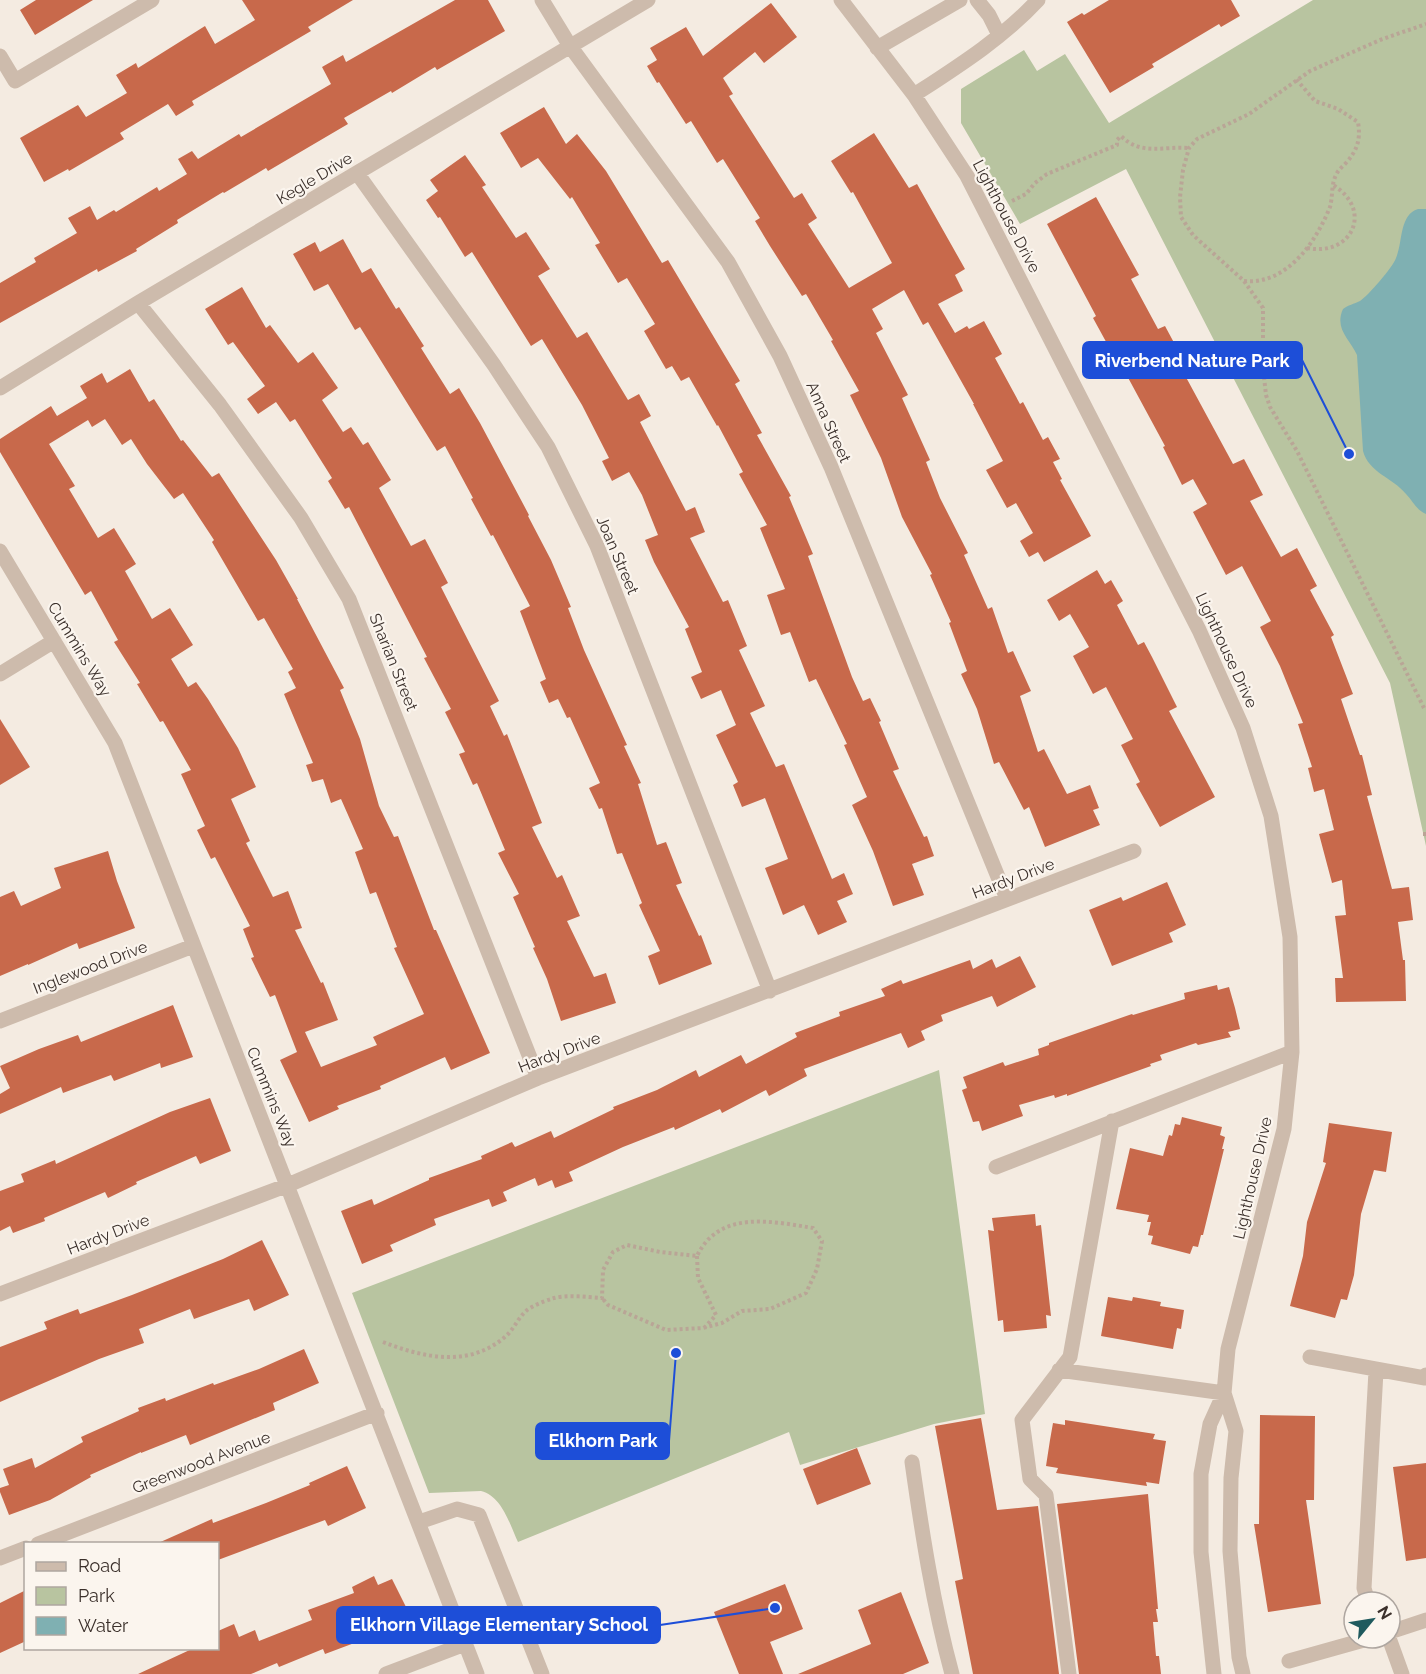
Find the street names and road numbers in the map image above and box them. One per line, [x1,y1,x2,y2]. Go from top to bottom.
street label: Kegle Drive [273,148,356,208]
street label: Lighthouse Drive [969,157,1044,276]
street label: Anna Street [802,379,855,466]
street label: Joan Street [592,513,643,598]
street label: Lighthouse Drive [1192,590,1262,711]
street label: Cummins Way [44,599,115,700]
street label: Sharian Street [365,611,422,714]
street label: Hardy Drive [969,854,1057,903]
street label: Inglewood Drive [30,937,150,998]
street label: Hardy Drive [515,1028,603,1077]
street label: Cummins Way [243,1044,301,1151]
street label: Lighthouse Drive [1229,1115,1276,1241]
street label: Hardy Drive [64,1210,152,1259]
street label: Greenwood Avenue [130,1427,273,1498]

